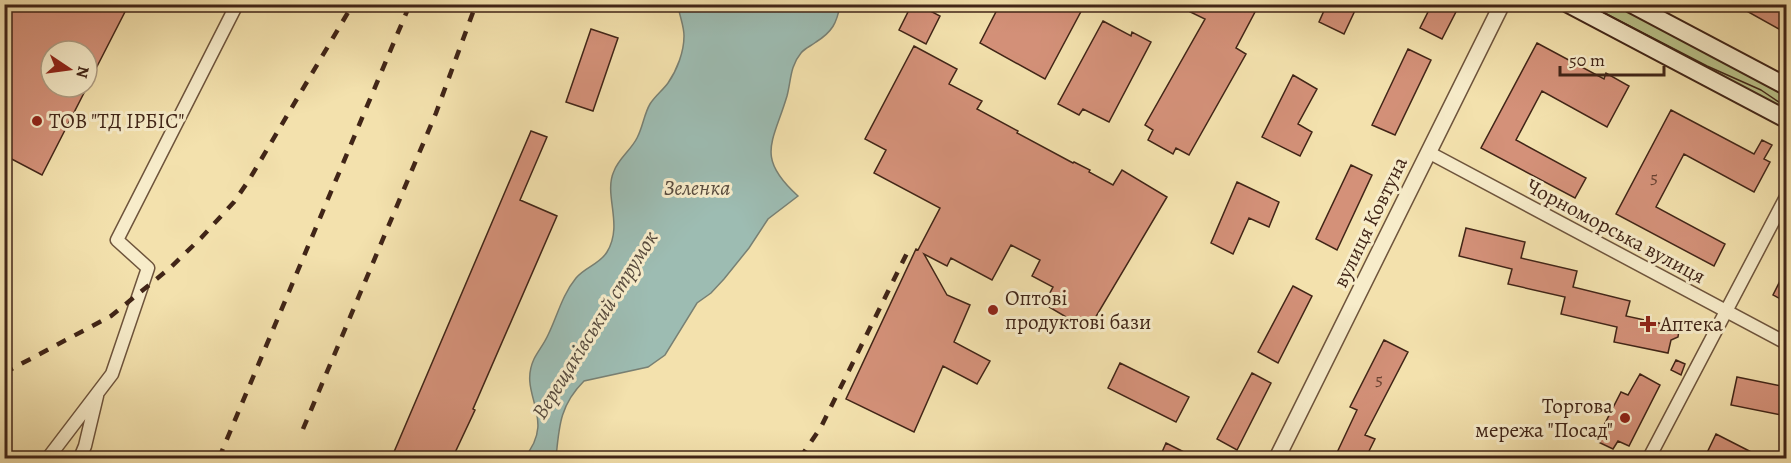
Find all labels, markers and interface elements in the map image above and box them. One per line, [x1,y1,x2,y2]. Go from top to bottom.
north arrow [39,39,99,99]
scale bar [1560,39,1664,77]
text: 50 m [1569,48,1605,72]
text: N [71,64,95,81]
place label: ТОВ "ТД ІРБІС" [49,107,185,135]
marker: ТОВ "ТД ІРБІС" [30,114,44,128]
street label: вулиця Ковтуна [1326,152,1414,292]
house number: 5 [1650,165,1658,189]
street label: Чорноморська вулиця [1522,172,1710,290]
water label: Зеленка [664,173,730,203]
water label: Верещаківський струмок [525,225,665,425]
place label: Оптові продуктові бази [1005,284,1151,336]
marker: Оптові продуктові бази [986,303,1000,317]
place label: Аптека [1659,310,1723,338]
marker: Аптека [1641,317,1655,331]
house number: 5 [1375,367,1383,391]
place label: Торгова мережа "Посад" [1475,392,1613,444]
marker: Торгова мережа "Посад" [1618,411,1632,425]

